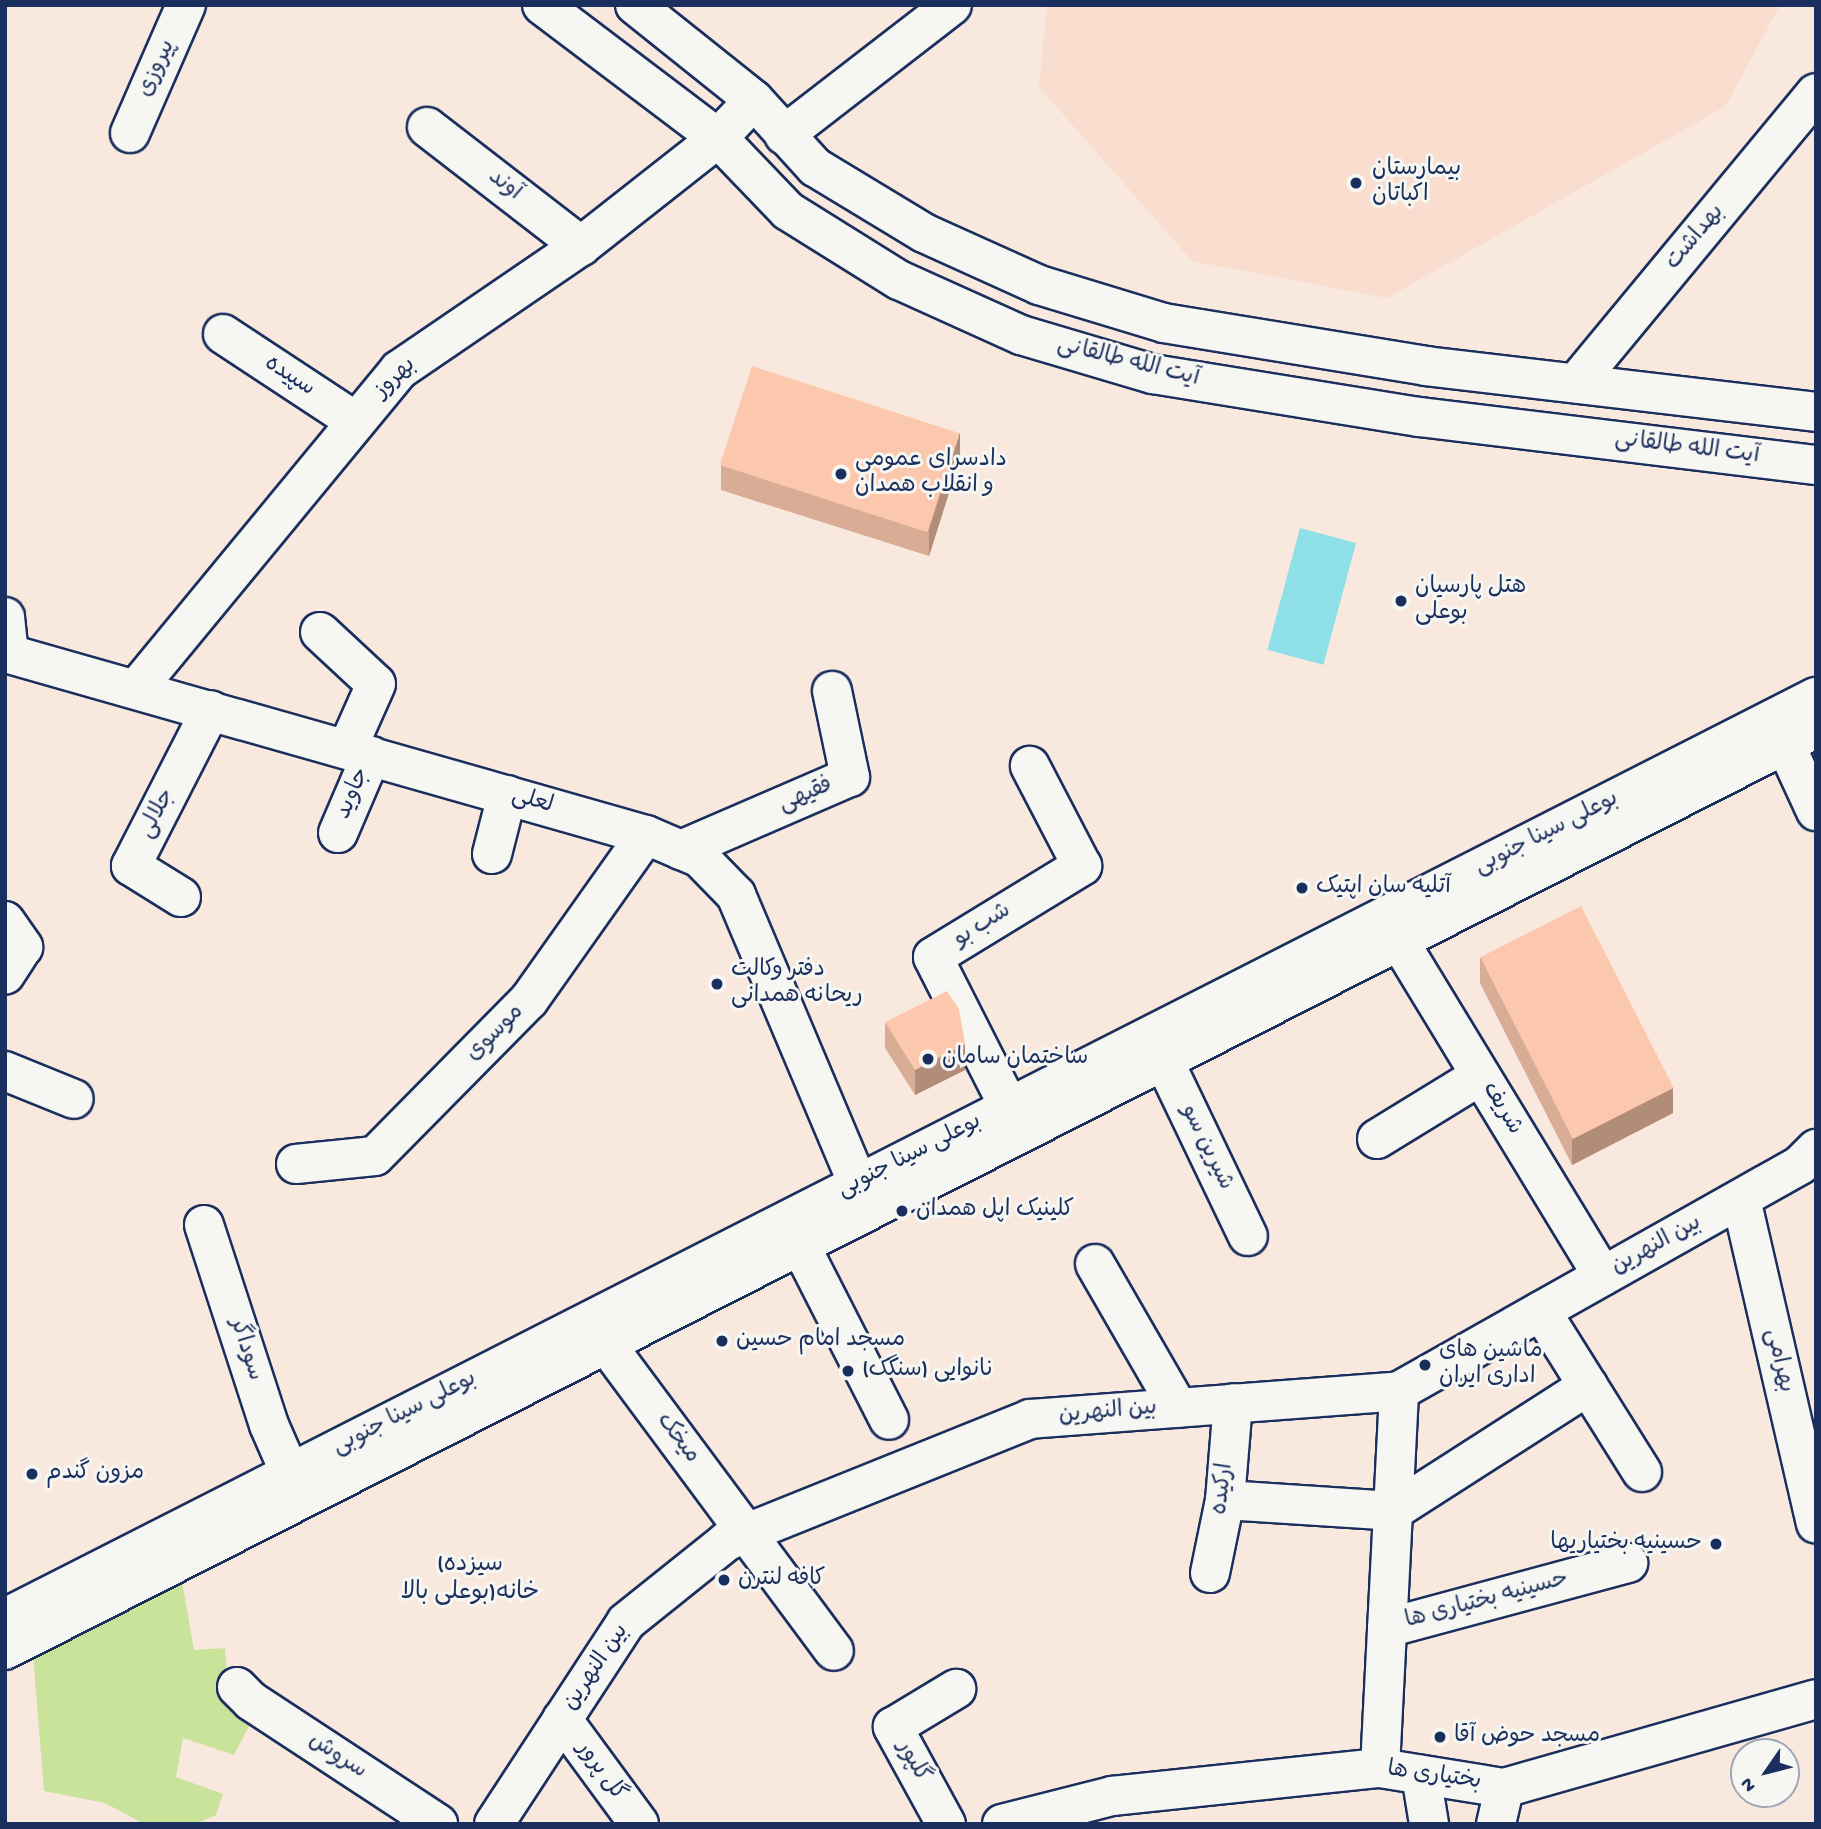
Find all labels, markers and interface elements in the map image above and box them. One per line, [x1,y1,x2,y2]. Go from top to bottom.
street label: پیروزی [133,36,183,102]
place label: بیمارستان اکباتان [1372,156,1461,210]
street label: آوند [482,164,526,208]
marker: بیمارستان اکباتان [1346,173,1366,193]
street label: بهداشت [1661,200,1731,276]
street label: آیت الله طالقانی [1054,332,1202,394]
street label: سپیده [258,350,320,404]
street label: بهروز [369,352,423,406]
street label: آیت الله طالقانی [1613,426,1761,472]
place label: دادسرای عمومی و انقلاب همدان [855,447,1007,501]
marker: دادسرای عمومی و انقلاب همدان [833,466,849,482]
place label: هتل پارسیان بوعلی [1415,574,1526,628]
marker: هتل پارسیان بوعلی [1393,593,1409,609]
street label: جاوید [331,764,377,824]
street label: فقیهی [775,772,837,820]
street label: لعلی [508,783,556,821]
street label: جلالی [134,784,182,844]
street label: بوعلی سینا جنوبی [1470,786,1624,882]
place label: آتلیه سان اپتیک [1316,874,1451,902]
marker: آتلیه سان اپتیک [1294,880,1310,896]
street label: شب بو [949,898,1017,954]
place label: دفتر وکالت ریحانه همدانی [731,957,863,1011]
marker: دفتر وکالت ریحانه همدانی [709,976,725,992]
street label: موسوی [461,999,531,1069]
place label: ساختمان سامان [942,1045,1088,1073]
marker: ساختمان سامان [920,1051,936,1067]
street label: شریف [1475,1078,1527,1140]
street label: شیرین سو [1174,1101,1238,1195]
street label: بوعلی سینا جنوبی [833,1109,987,1205]
place label: کلینیک اپل همدان [916,1197,1074,1225]
marker: کلینیک اپل همدان [894,1203,910,1219]
street label: بین النهرین [1607,1210,1707,1282]
street label: سوداگر [222,1315,268,1385]
street label: بهرامی [1757,1326,1799,1396]
place label: مسجد امام حسین [736,1327,905,1355]
marker: مسجد امام حسین [714,1333,730,1349]
place label: ماشین های اداری ایران [1439,1338,1543,1392]
place label: نانوایی (سنگک) [862,1357,994,1385]
marker: ماشین های اداری ایران [1417,1357,1433,1373]
marker: نانوایی (سنگک) [840,1363,856,1379]
street label: بوعلی سینا جنوبی [328,1366,482,1462]
street label: بین النهرین [1058,1395,1158,1431]
street label: میخک [649,1408,705,1470]
place label: مزون گندم [46,1460,144,1488]
street label: ارکیده [1207,1462,1241,1516]
marker: مزون گندم [24,1466,40,1482]
place label: حسینیه بختیاریها [1550,1530,1702,1558]
marker: حسینیه بختیاریها [1708,1536,1724,1552]
district label: (سیزده خانه(بوعلی بالا [401,1552,539,1608]
place label: کافه لنترن [738,1566,825,1594]
street label: حسینیه بختیاری ها [1402,1566,1572,1636]
marker: کافه لنترن [716,1572,732,1588]
street label: بین النهرین [558,1619,636,1717]
place label: مسجد حوض آقا [1454,1723,1600,1751]
street label: سروش [303,1728,371,1786]
marker: مسجد حوض آقا [1432,1729,1448,1745]
street label: گلپور [889,1736,935,1788]
street label: گل پرور [569,1737,631,1807]
north arrow [1730,1738,1800,1808]
street label: بختیاری ها [1385,1757,1483,1797]
text: N [1736,1773,1762,1796]

